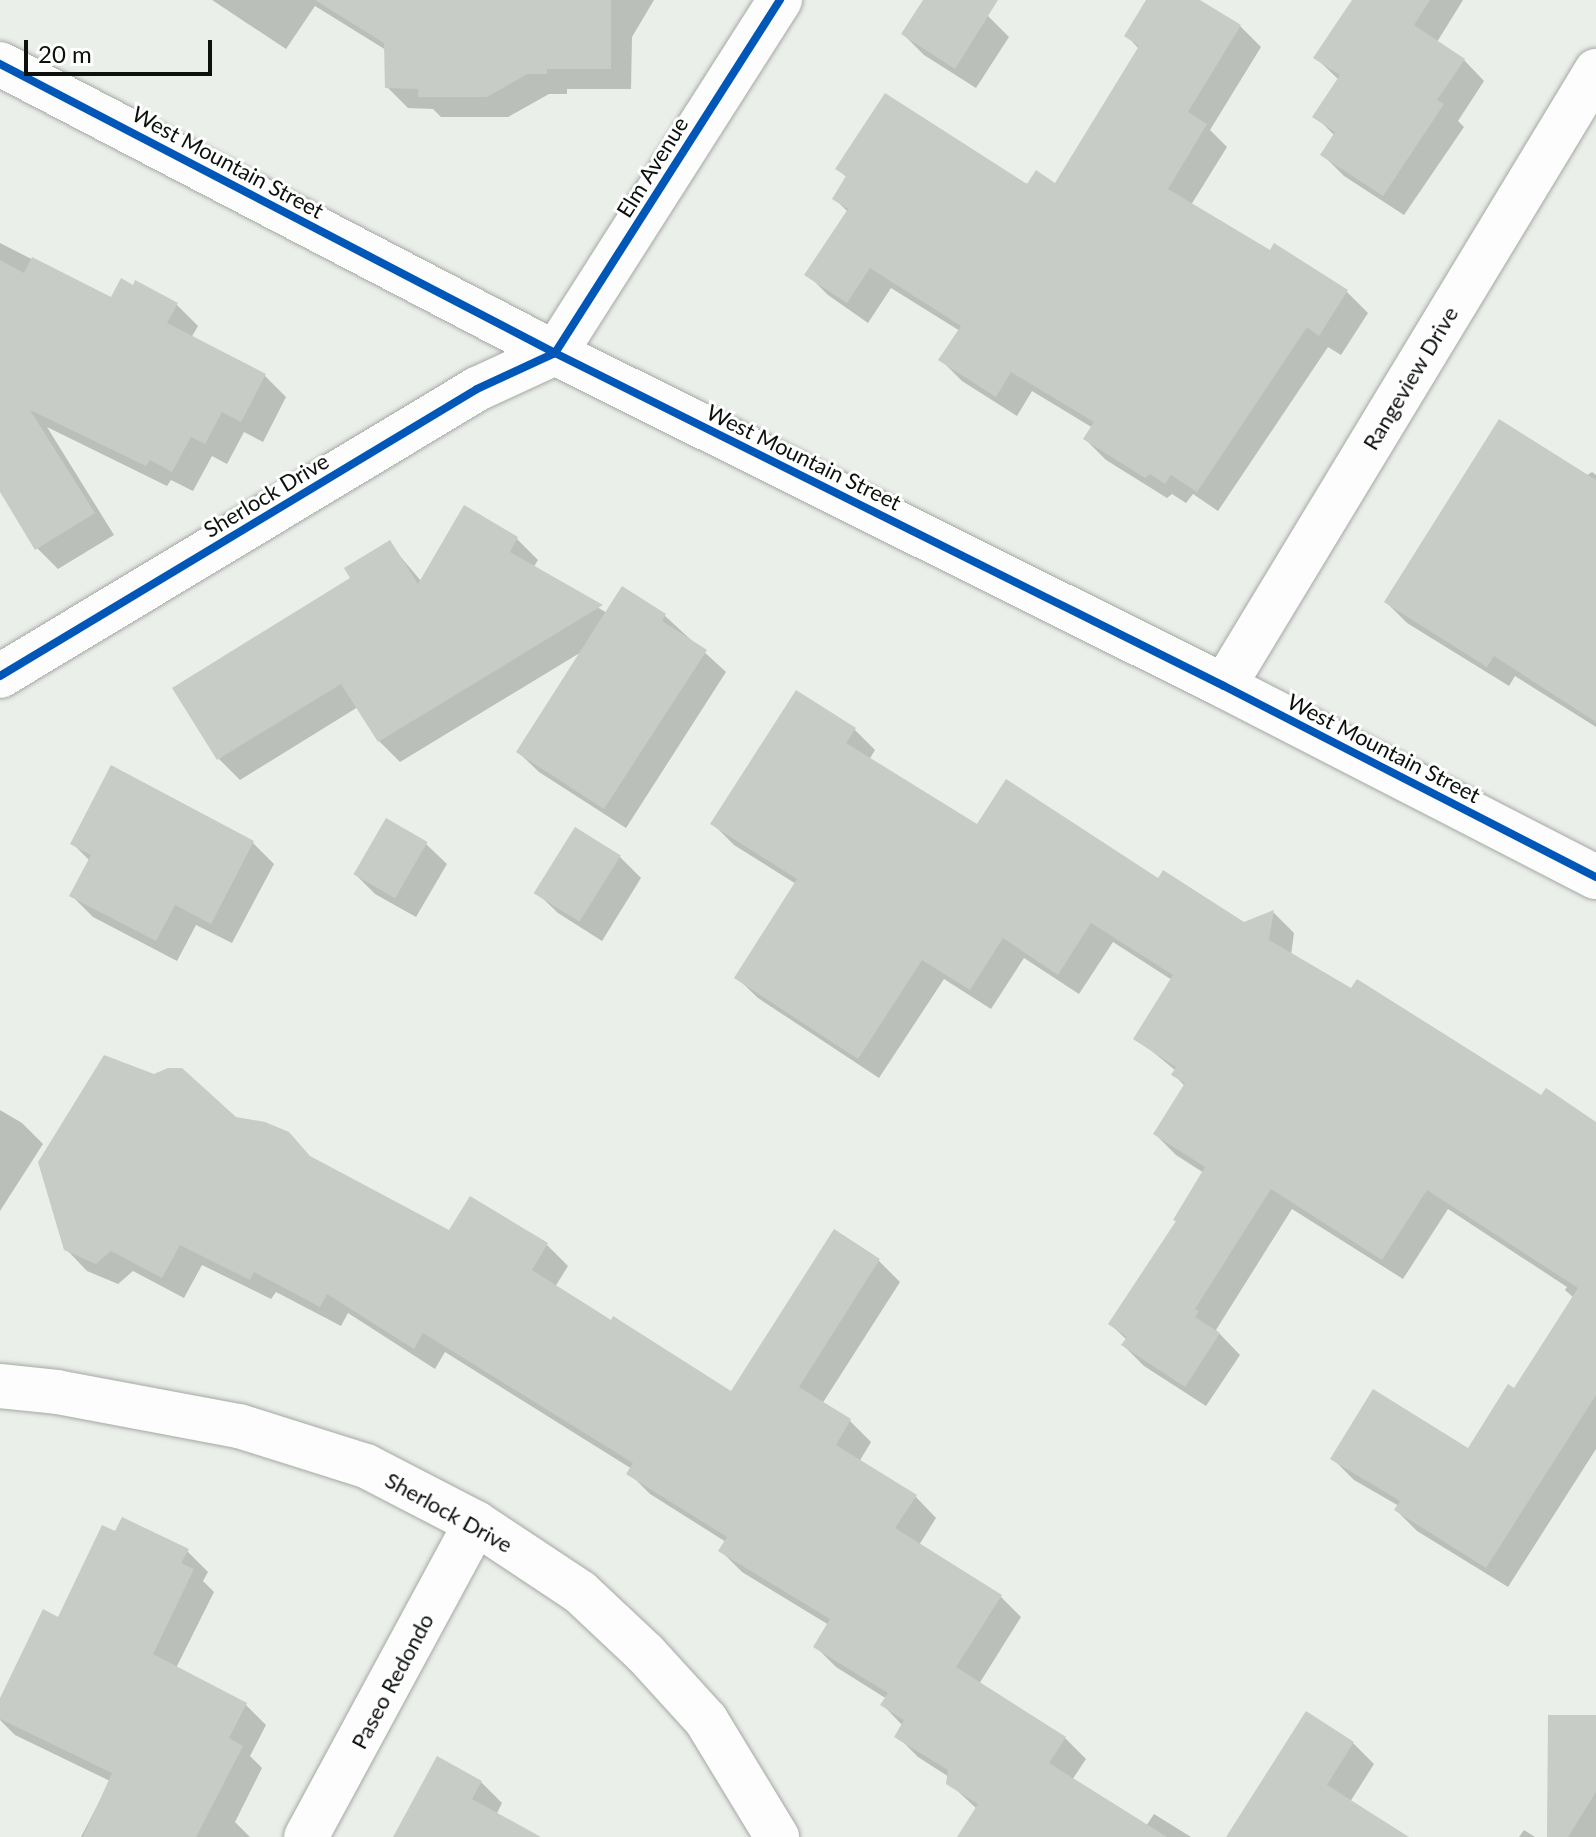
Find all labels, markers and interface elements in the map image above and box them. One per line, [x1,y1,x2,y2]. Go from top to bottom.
scale bar [28,24,216,74]
text: 20 m [38,39,92,68]
street label: West Mountain Street [128,100,328,224]
street label: Elm Avenue [611,112,693,222]
street label: Rangeview Drive [1357,301,1463,455]
street label: West Mountain Street [702,398,906,516]
street label: Sherlock Drive [199,447,333,543]
street label: West Mountain Street [1283,688,1485,808]
street label: Sherlock Drive [381,1466,517,1558]
street label: Paseo Redondo [345,1609,439,1753]

